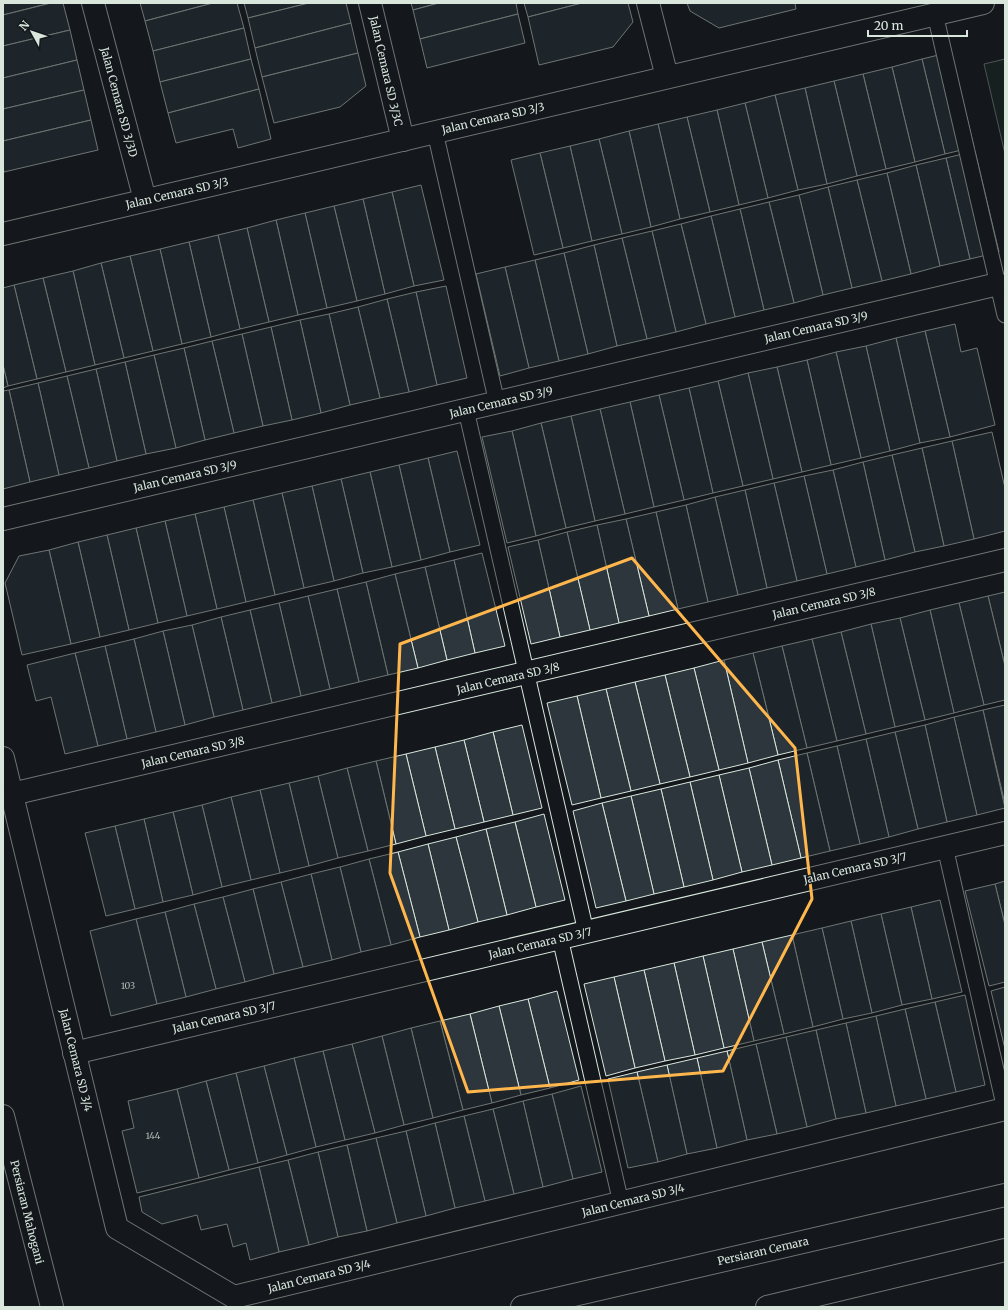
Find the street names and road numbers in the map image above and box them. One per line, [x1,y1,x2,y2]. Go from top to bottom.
street label: Jalan Cemara SD 3/3C [366,14,405,127]
street label: Jalan Cemara SD 3/3D [97,45,140,158]
street label: Jalan Cemara SD 3/3 [439,99,546,137]
street label: Jalan Cemara SD 3/3 [123,174,230,212]
street label: Jalan Cemara SD 3/9 [762,308,869,346]
street label: Jalan Cemara SD 3/9 [447,383,554,421]
street label: Jalan Cemara SD 3/9 [131,457,238,495]
street label: Jalan Cemara SD 3/8 [770,584,877,622]
street label: Jalan Cemara SD 3/8 [454,659,561,697]
street label: Jalan Cemara SD 3/8 [139,733,246,771]
street label: Jalan Cemara SD 3/7 [801,849,908,887]
street label: Jalan Cemara SD 3/7 [486,924,593,962]
street label: Jalan Cemara SD 3/7 [170,998,277,1036]
street label: Jalan Cemara SD 3/4 [56,1006,96,1113]
street label: Persiaran Mahogani [7,1159,47,1266]
street label: Jalan Cemara SD 3/4 [579,1180,686,1220]
street label: Persiaran Cemara [716,1234,810,1268]
street label: Jalan Cemara SD 3/4 [265,1256,372,1296]

